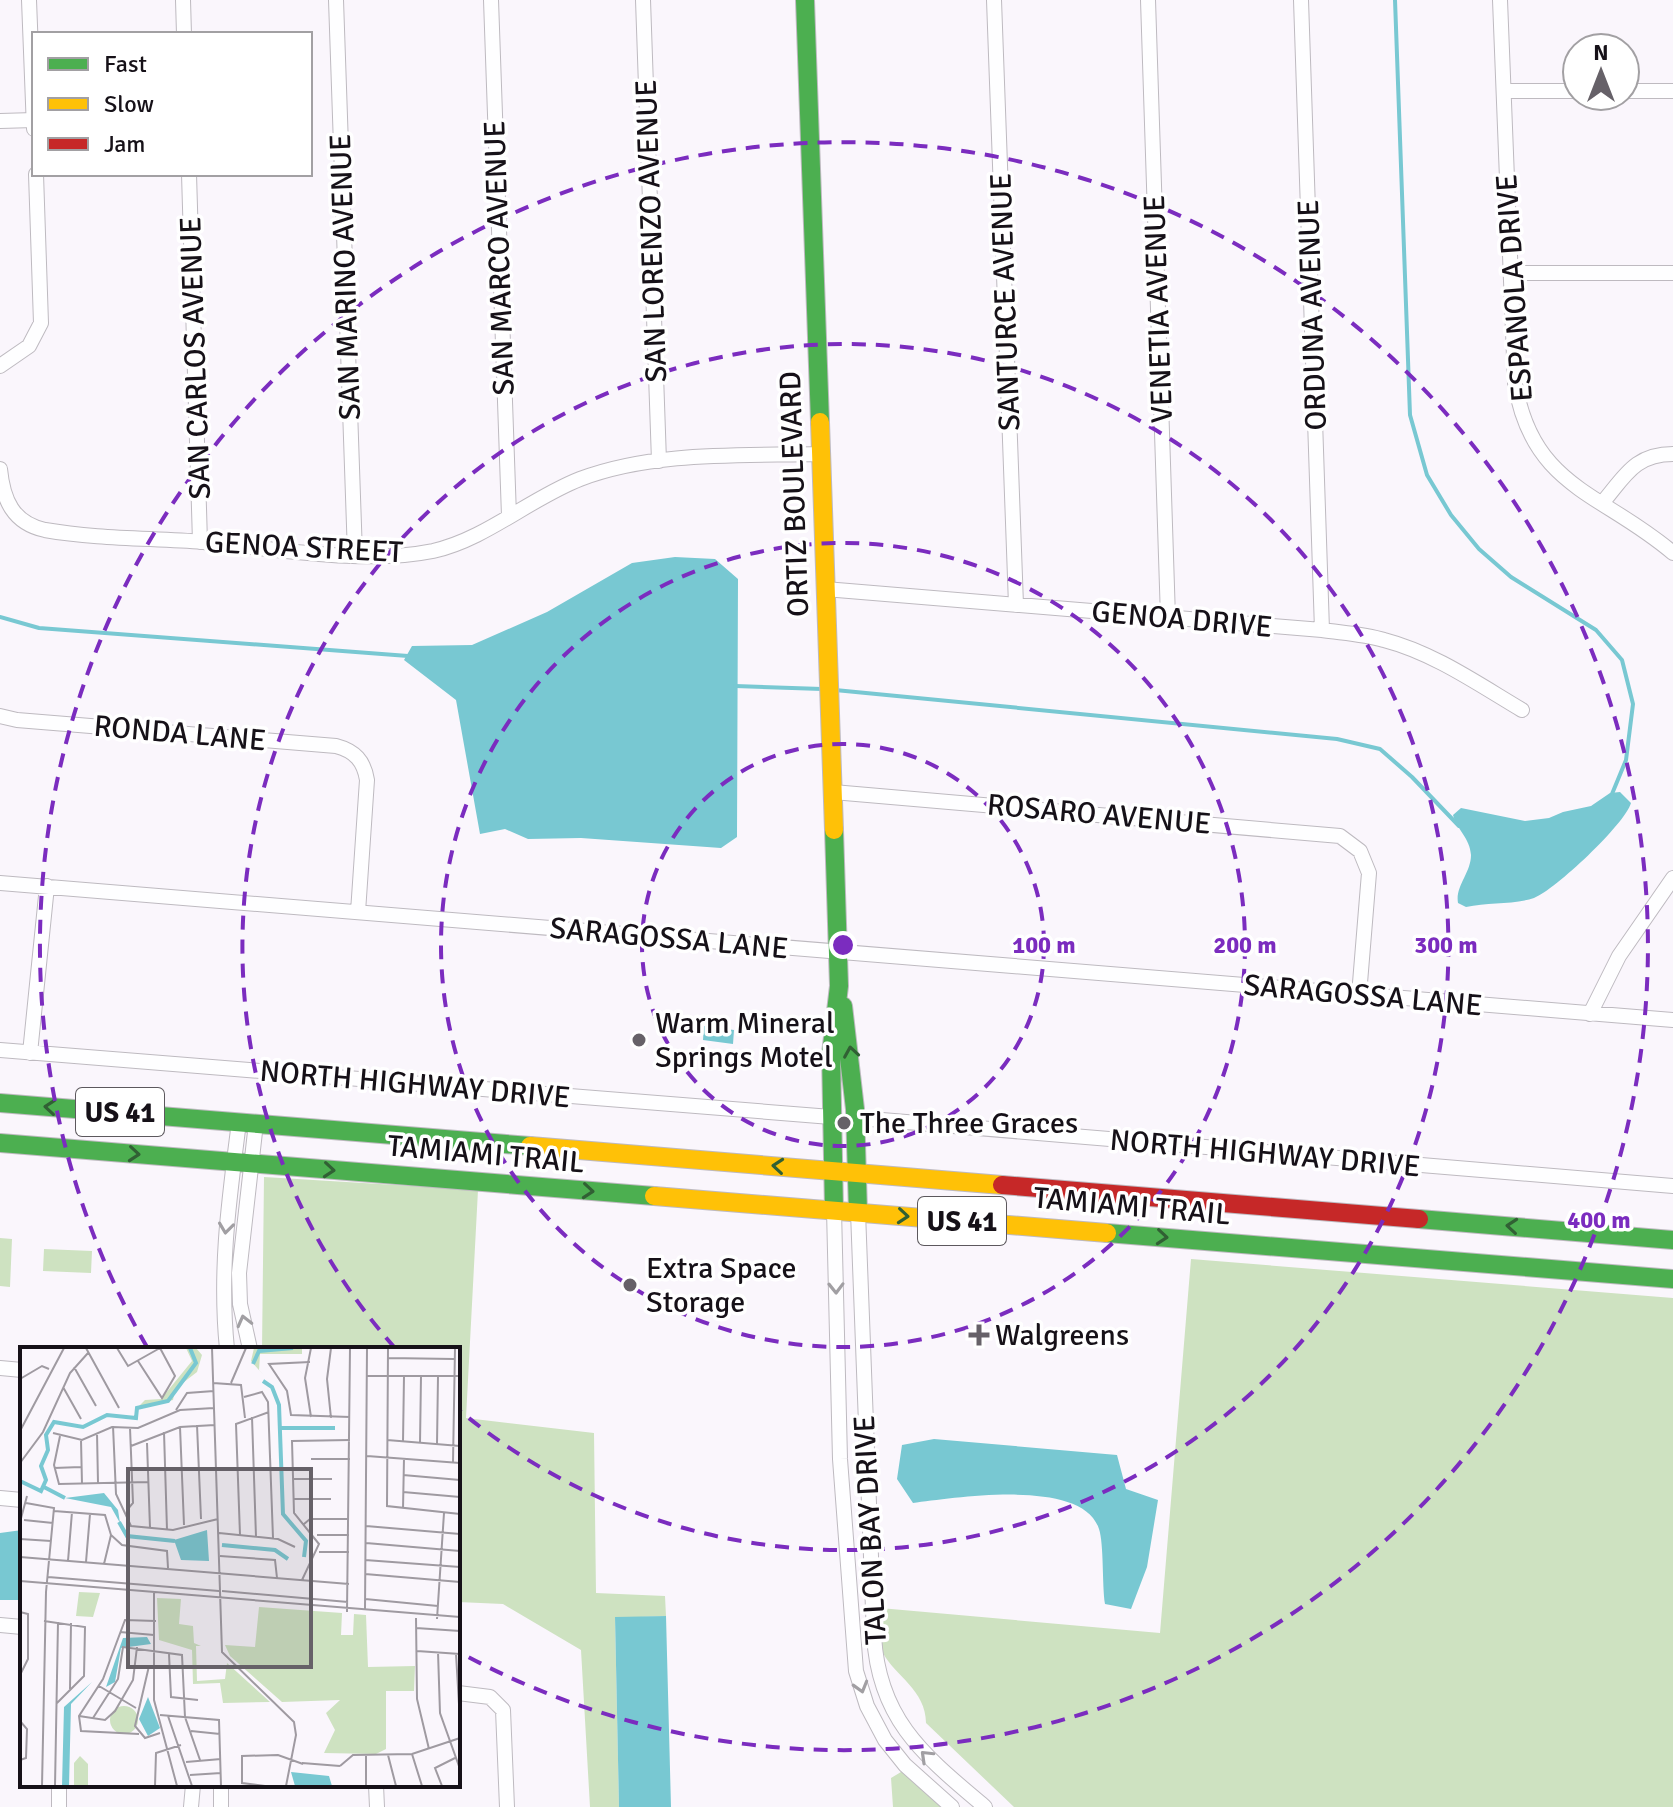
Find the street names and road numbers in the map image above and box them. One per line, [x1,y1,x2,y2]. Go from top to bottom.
street label: SAN LORENZO AVENUE [628,79,675,383]
street label: SAN MARCO AVENUE [476,120,523,396]
street label: SAN MARINO AVENUE [322,133,369,421]
street label: SANTURCE AVENUE [983,172,1028,432]
street label: ESPANOLA DRIVE [1488,173,1541,403]
street label: VENETIA AVENUE [1136,194,1181,424]
street label: ORDUNA AVENUE [1290,199,1335,431]
street label: SAN CARLOS AVENUE [172,216,219,500]
street label: ORTIZ BOULEVARD [772,370,817,618]
street label: GENOA STREET [204,524,404,571]
street label: GENOA DRIVE [1090,593,1274,646]
street label: RONDA LANE [92,708,268,759]
street label: ROSARO AVENUE [985,786,1212,843]
street label: SARAGOSSA LANE [548,910,790,967]
street label: SARAGOSSA LANE [1242,967,1484,1024]
street label: NORTH HIGHWAY DRIVE [258,1052,572,1117]
road number: US 41 [76,1088,164,1136]
street label: NORTH HIGHWAY DRIVE [1108,1121,1422,1186]
street label: TAMIAMI TRAIL [386,1127,586,1182]
street label: TAMIAMI TRAIL [1032,1179,1232,1234]
road number: US 41 [918,1197,1006,1245]
street label: TALON BAY DRIVE [846,1414,895,1646]

